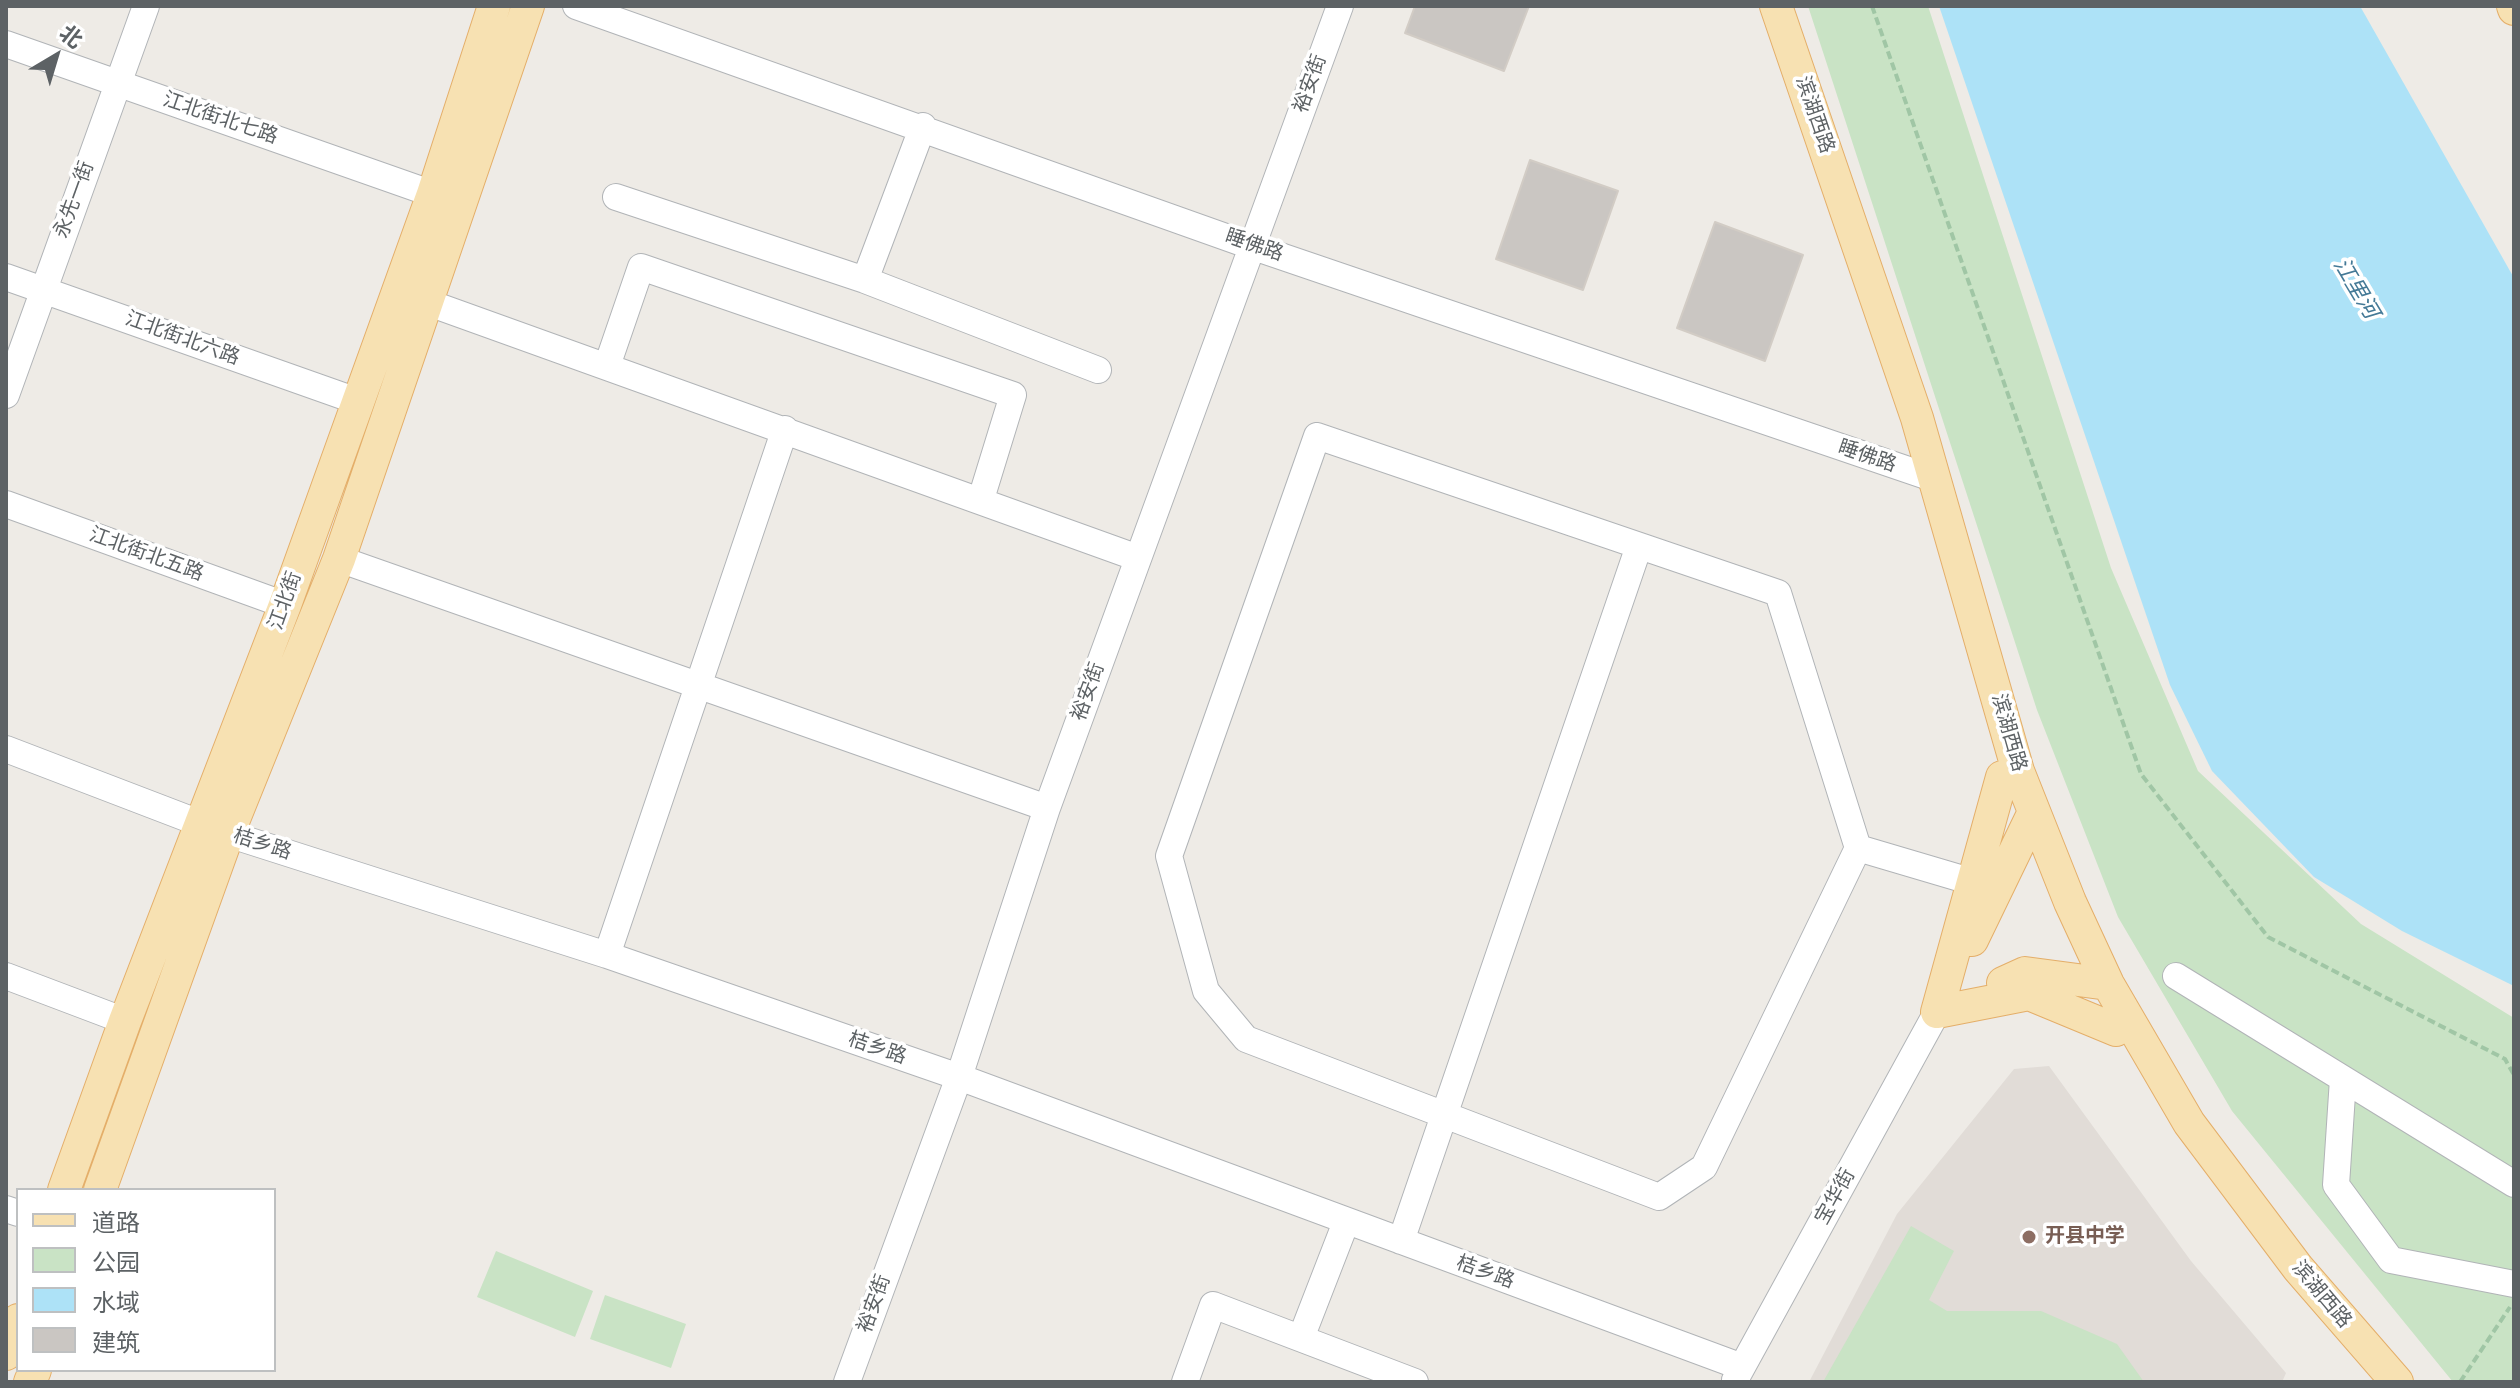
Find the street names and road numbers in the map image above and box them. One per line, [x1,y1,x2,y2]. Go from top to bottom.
street label: 裕安街 [1289,52,1333,116]
street label: 滨湖西路 [1790,73,1838,157]
street label: 江北街北七路 [159,88,281,150]
street label: 永先一街 [50,158,100,242]
street label: 睡佛路 [1222,225,1286,267]
street label: 江北街北六路 [122,307,242,371]
street label: 睡佛路 [1835,436,1899,478]
street label: 江北街北五路 [86,523,206,587]
street label: 江北街 [264,569,308,633]
street label: 裕安街 [1067,660,1111,724]
street label: 滨湖西路 [1985,691,2031,775]
street label: 桔乡路 [230,824,294,866]
street label: 桔乡路 [845,1028,909,1070]
street label: 宝华街 [1811,1165,1861,1229]
street label: 桔乡路 [1453,1251,1517,1295]
street label: 滨湖西路 [2286,1257,2356,1333]
street label: 裕安街 [853,1272,897,1336]

